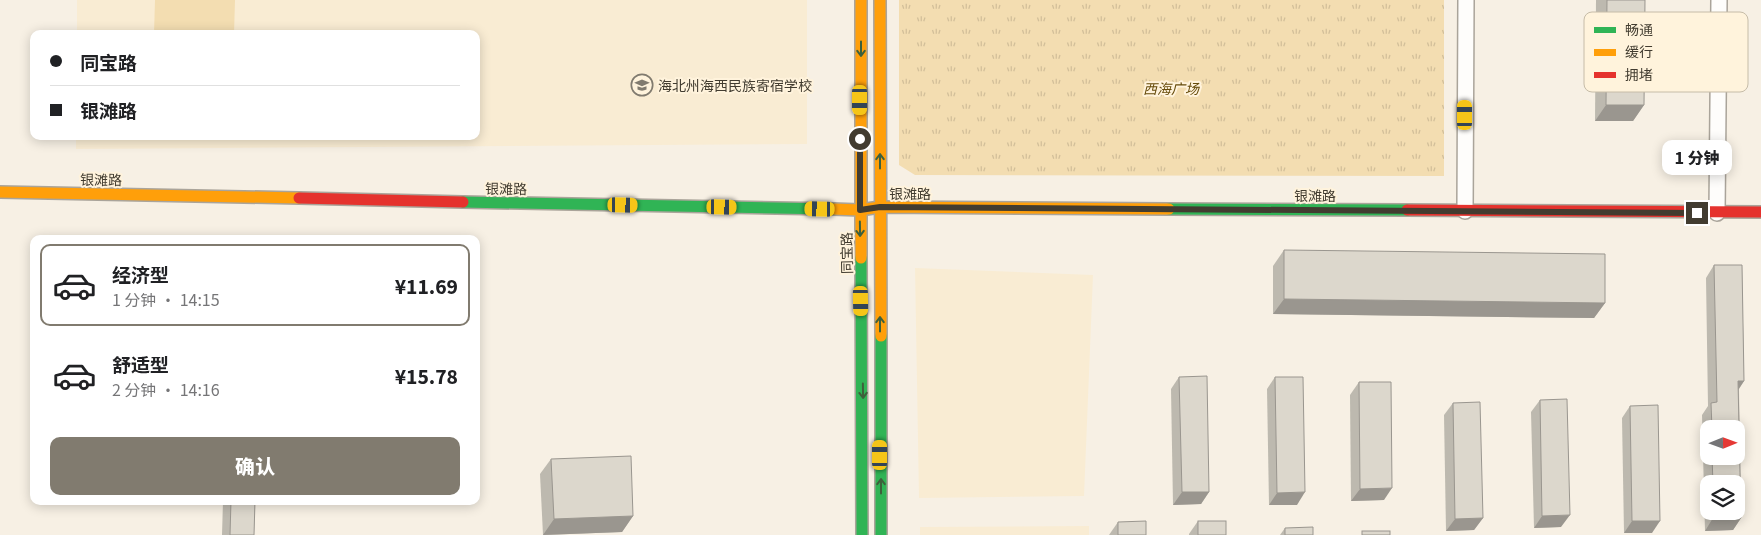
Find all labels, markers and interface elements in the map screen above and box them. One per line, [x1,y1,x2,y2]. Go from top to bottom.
legend [1584,12,1748,92]
text: 畅通 [1625,19,1653,39]
one-way arrow [856,40,866,56]
text: 缓行 [1625,41,1653,61]
text: 同宝路 [80,48,137,75]
text: 拥堵 [1625,64,1653,84]
school or university icon: 海北州海西民族寄宿学校 [630,73,654,97]
place label: 海北州海西民族寄宿学校 [658,75,812,95]
park label: 西海广场 [1143,78,1200,98]
car [852,85,867,115]
text: 银滩路 [80,96,137,123]
car [1457,100,1472,130]
route start [849,128,871,150]
callout: 1 分钟 [1662,140,1732,176]
text: 1 分钟 [1674,145,1720,169]
one-way arrow [875,154,885,170]
street label: 银滩路 [80,169,122,189]
street label: 银滩路 [485,178,527,198]
street label: 银滩路 [889,183,931,203]
street label: 银滩路 [1294,185,1336,205]
car [607,197,638,213]
car [706,199,737,215]
car [804,201,835,217]
route end [1686,202,1708,224]
one-way arrow [855,220,865,236]
street label: 同宝路 [836,232,856,274]
text: 经济型 [112,260,169,287]
icon: car [52,263,97,308]
text: ¥11.69 [395,272,458,299]
car [853,286,868,316]
text: 1 分钟 · 14:15 [112,287,220,311]
one-way arrow [875,316,885,332]
text: 舒适型 [112,350,169,377]
icon: car [52,353,97,398]
text: ¥15.78 [395,362,458,389]
text: 2 分钟 · 14:16 [112,377,220,401]
one-way arrow [858,383,867,399]
north arrow [1700,420,1745,465]
map controls [1700,420,1745,520]
button: 确认 [50,437,460,495]
car [872,440,887,470]
button: layers [1700,475,1745,520]
one-way arrow [876,479,886,495]

